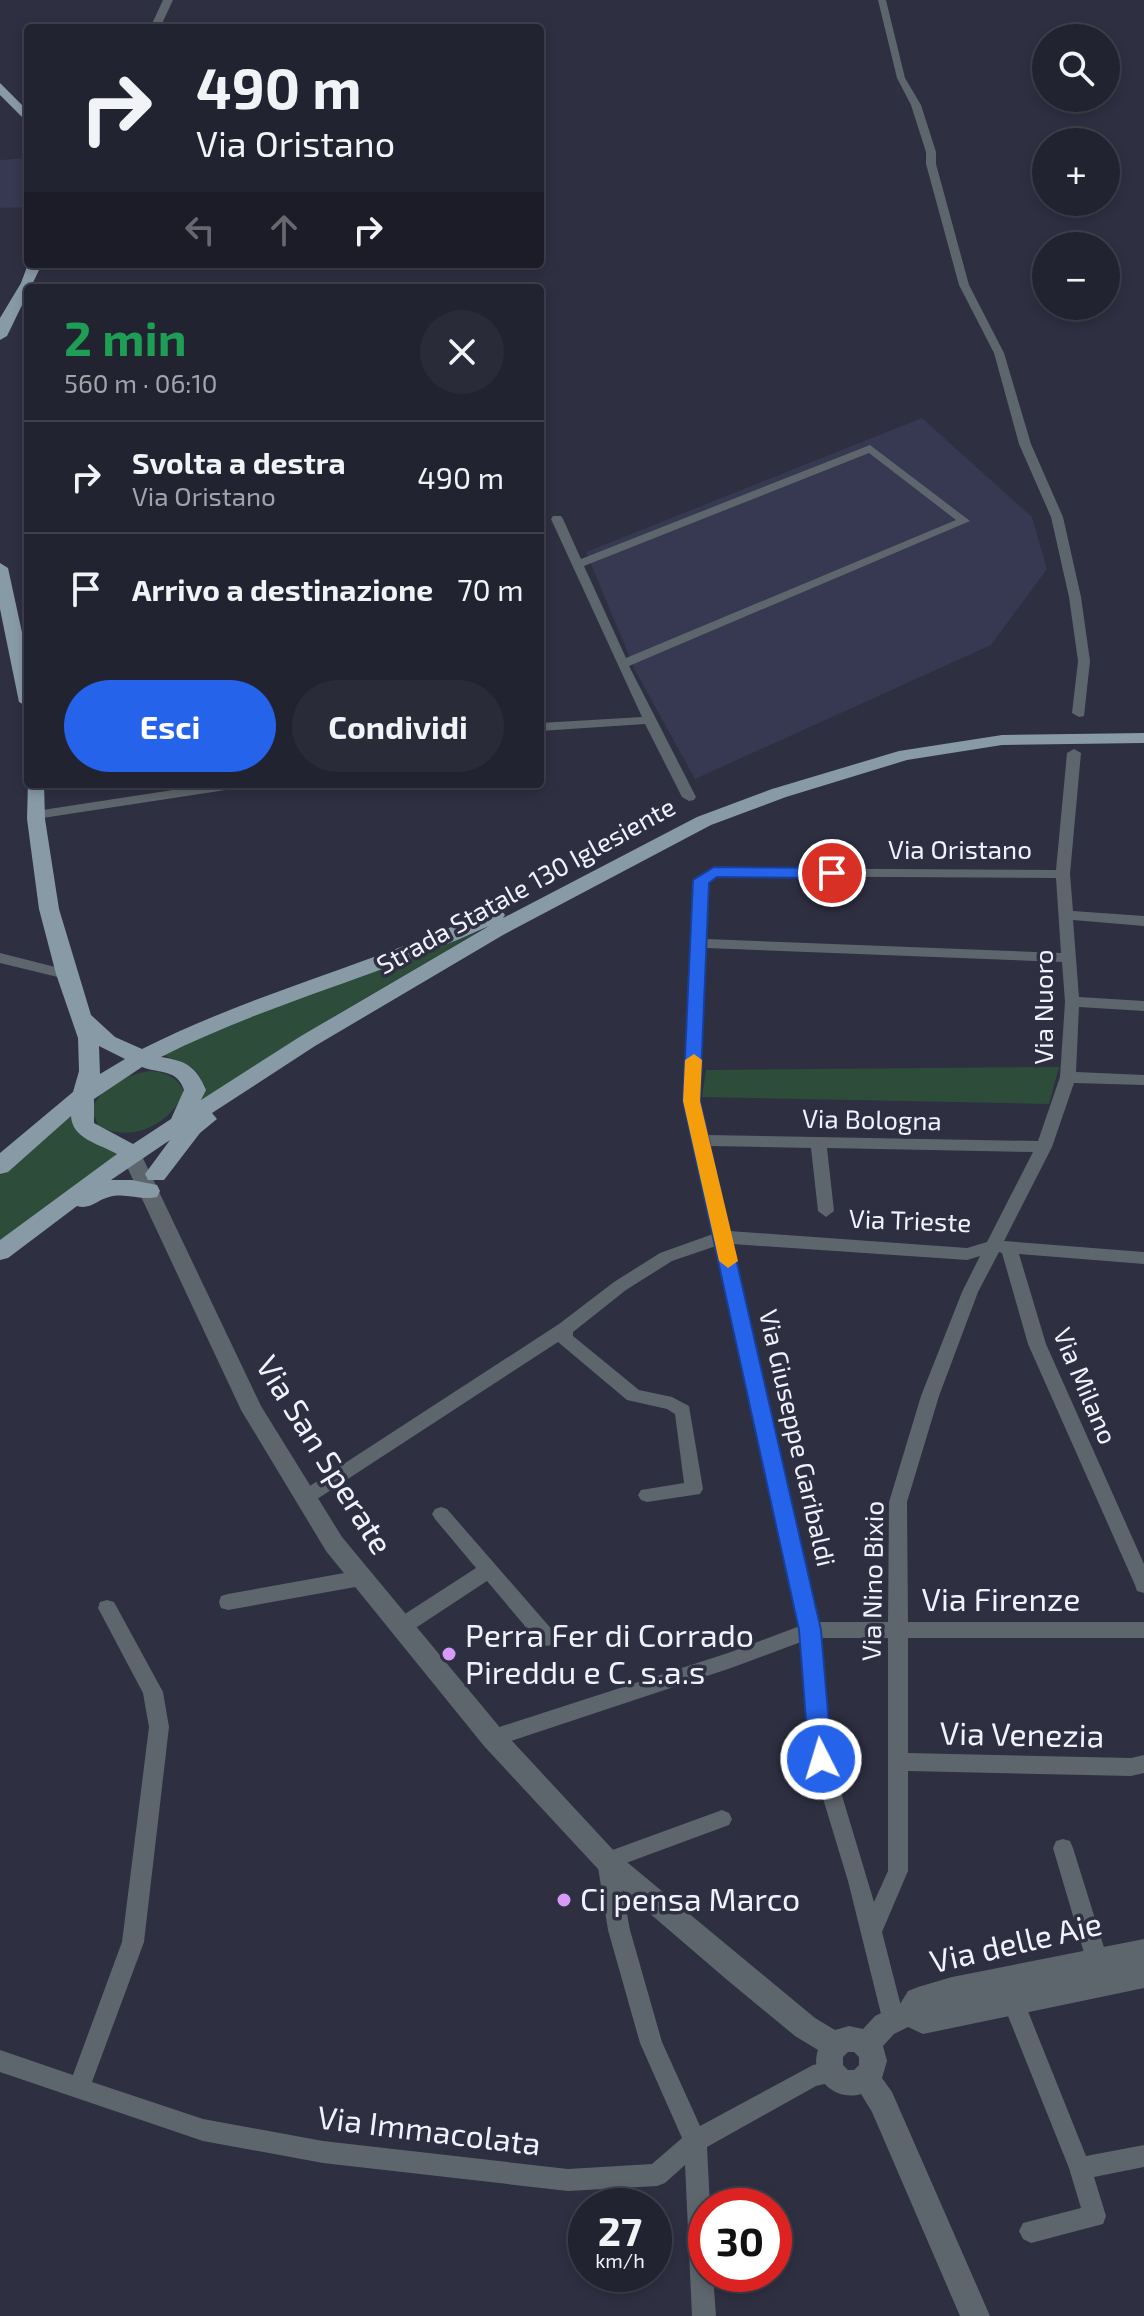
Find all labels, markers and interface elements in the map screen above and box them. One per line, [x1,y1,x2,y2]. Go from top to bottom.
map controls [1032,24,1120,320]
button: search [1032,24,1120,112]
text: 490 m [196,53,361,120]
icon: right [64,56,168,160]
text: Via Oristano [196,121,395,164]
button: + [1032,128,1120,216]
icon: left [178,208,222,252]
icon: ahead [262,208,306,252]
icon: right [346,208,390,252]
button: − [1032,232,1120,320]
text: 2 min [64,308,187,366]
button: close [420,310,504,394]
text: 560 m · 06:10 [64,367,218,398]
text: Svolta a destra [132,444,346,480]
icon: right [64,455,108,499]
text: 490 m [417,459,504,495]
text: Via Oristano [132,480,276,511]
icon: arrive [64,567,108,611]
text: Arrivo a destinazione [132,571,433,607]
text: 70 m [457,571,524,607]
button: Esci [64,680,276,772]
button: Condividi [292,680,504,772]
street label: Strada Statale 130 Iglesiente [371,790,680,980]
street label: Via Oristano [888,833,1032,864]
pin [798,839,866,907]
icon: arrive [810,851,854,895]
street label: Via Nuoro [1027,949,1058,1065]
street label: Via Bologna [802,1102,942,1135]
street label: Via Trieste [848,1202,972,1237]
street label: Via Giuseppe Garibaldi [754,1306,843,1569]
street label: Via Milano [1048,1323,1125,1448]
street label: Via San Sperate [249,1348,402,1560]
street label: Via Nino Bixio [855,1501,888,1661]
street label: Via Firenze [922,1579,1080,1617]
place label: Perra Fer di Corrado Pireddu e C. s.a.s [465,1615,754,1690]
marker: Perra Fer di Corrado Pireddu e C. s.a.s [440,1645,458,1663]
street label: Via Venezia [940,1713,1105,1753]
position arrow [779,1717,863,1801]
place label: Ci pensa Marco [580,1879,800,1917]
marker: Ci pensa Marco [555,1891,573,1909]
street label: Via delle Aie [926,1903,1105,1979]
street label: Via Immacolata [315,2096,543,2162]
speed limit sign: 30 [688,2188,792,2292]
text: 27 [598,2206,642,2254]
text: km/h [595,2248,645,2272]

